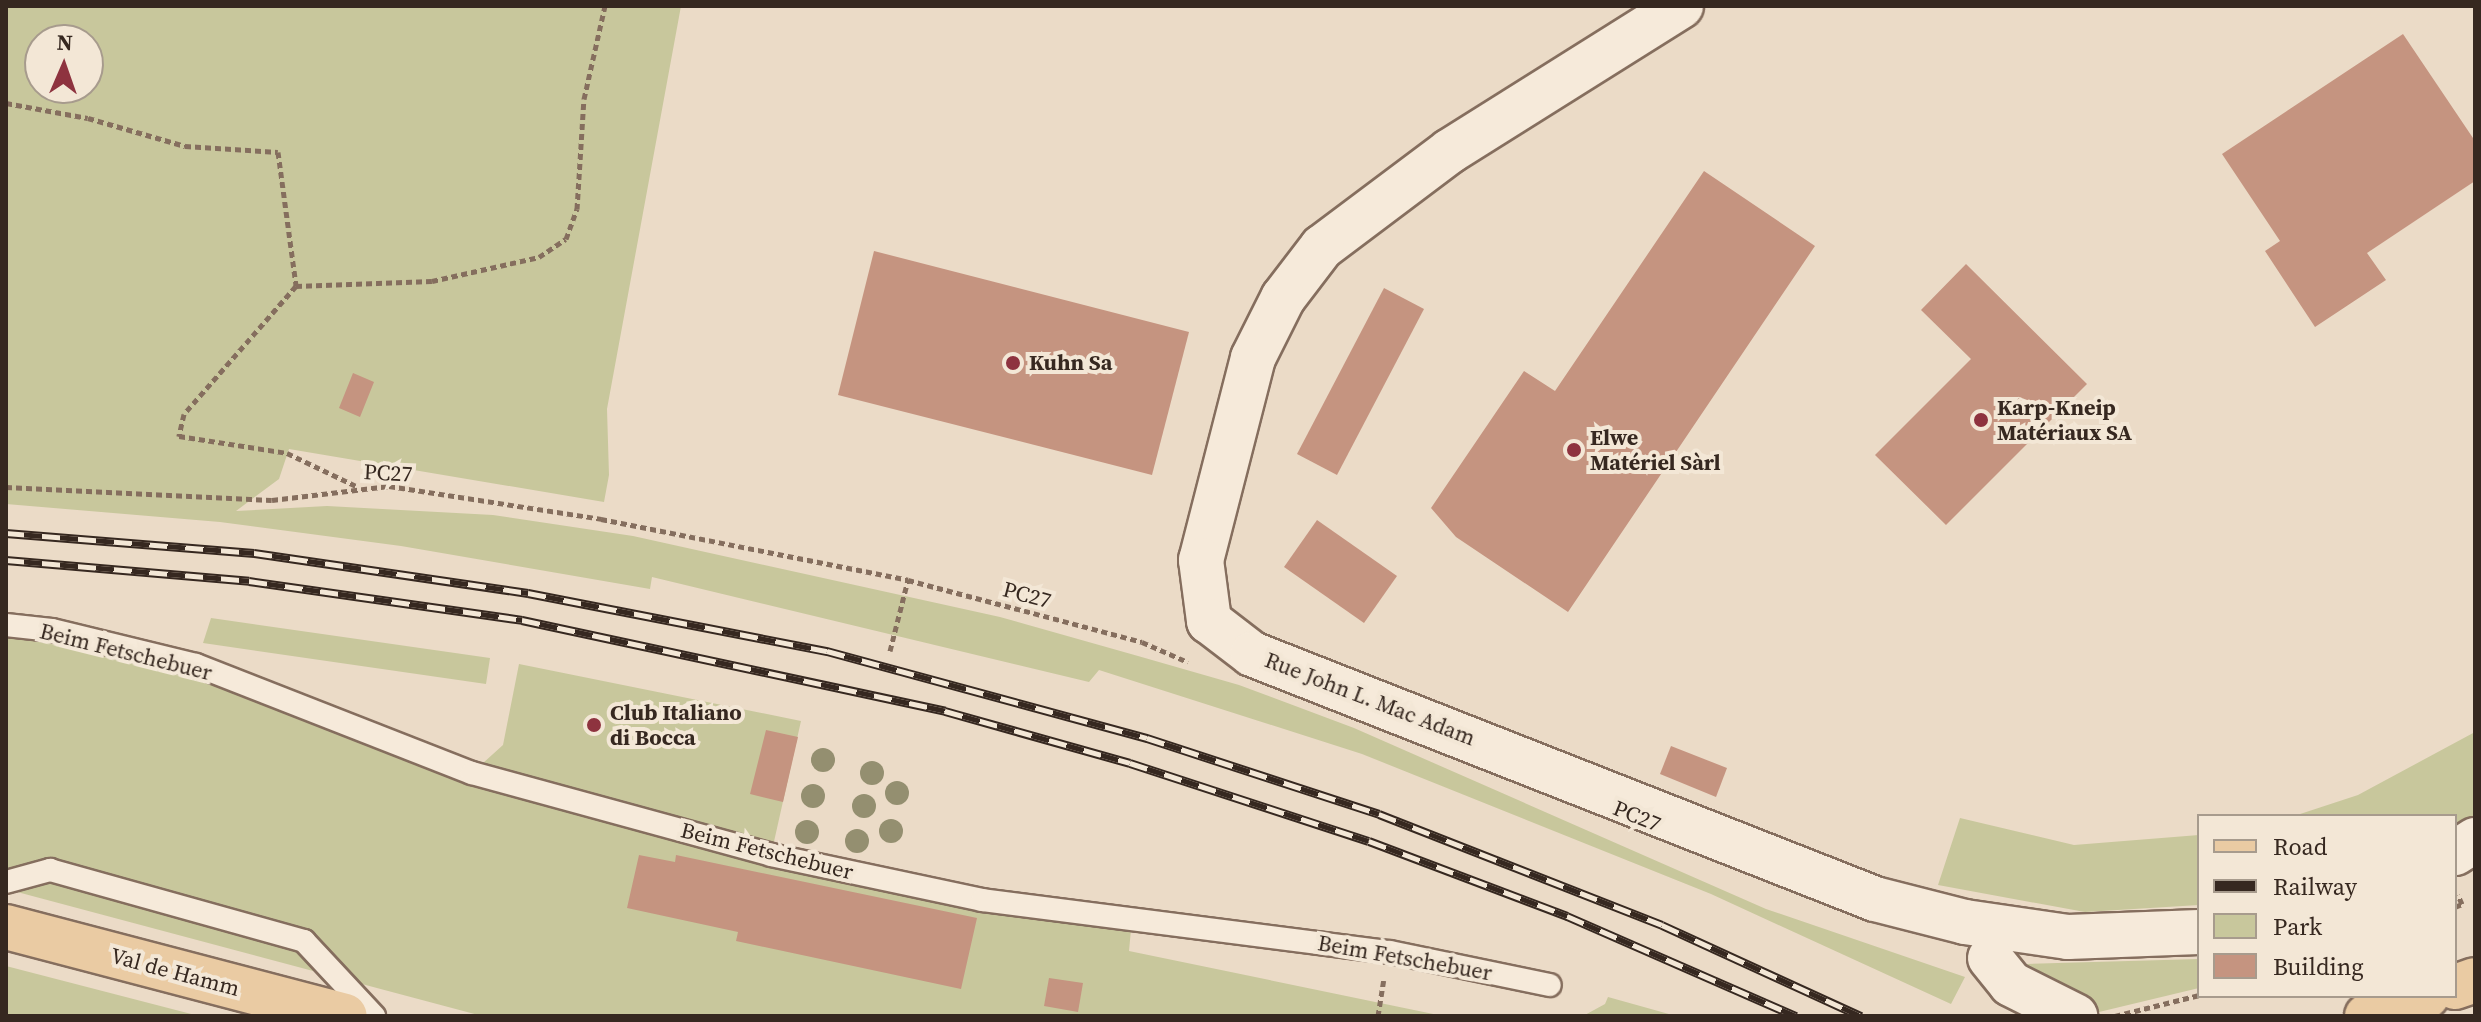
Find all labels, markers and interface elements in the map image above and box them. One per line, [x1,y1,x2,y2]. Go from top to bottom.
north arrow [24,24,104,104]
text: N [56,27,73,57]
place label: Kuhn Sa [1029,350,1112,376]
marker: Kuhn Sa [1004,354,1022,372]
place label: Karp-Kneip Matériaux SA [1997,394,2132,446]
marker: Karp-Kneip Matériaux SA [1972,411,1990,429]
place label: Elwe Matériel Sàrl [1590,424,1721,476]
marker: Elwe Matériel Sàrl [1565,441,1583,459]
street label: PC27 [363,459,413,487]
street label: PC27 [1000,576,1054,614]
street label: Beim Fetschebuer [37,618,215,686]
street label: Rue John L. Mac Adam [1261,647,1479,751]
place label: Club Italiano di Bocca [610,699,742,750]
marker: Club Italiano di Bocca [585,716,603,734]
street label: PC27 [1609,795,1665,837]
legend [2197,814,2457,998]
street label: Beim Fetschebuer [678,817,856,885]
text: Road [2273,830,2327,863]
text: Railway [2273,870,2357,903]
text: Park [2273,910,2322,943]
street label: Beim Fetschebuer [1316,930,1494,986]
street label: Val de Hamm [108,942,242,1002]
text: Building [2273,950,2364,983]

